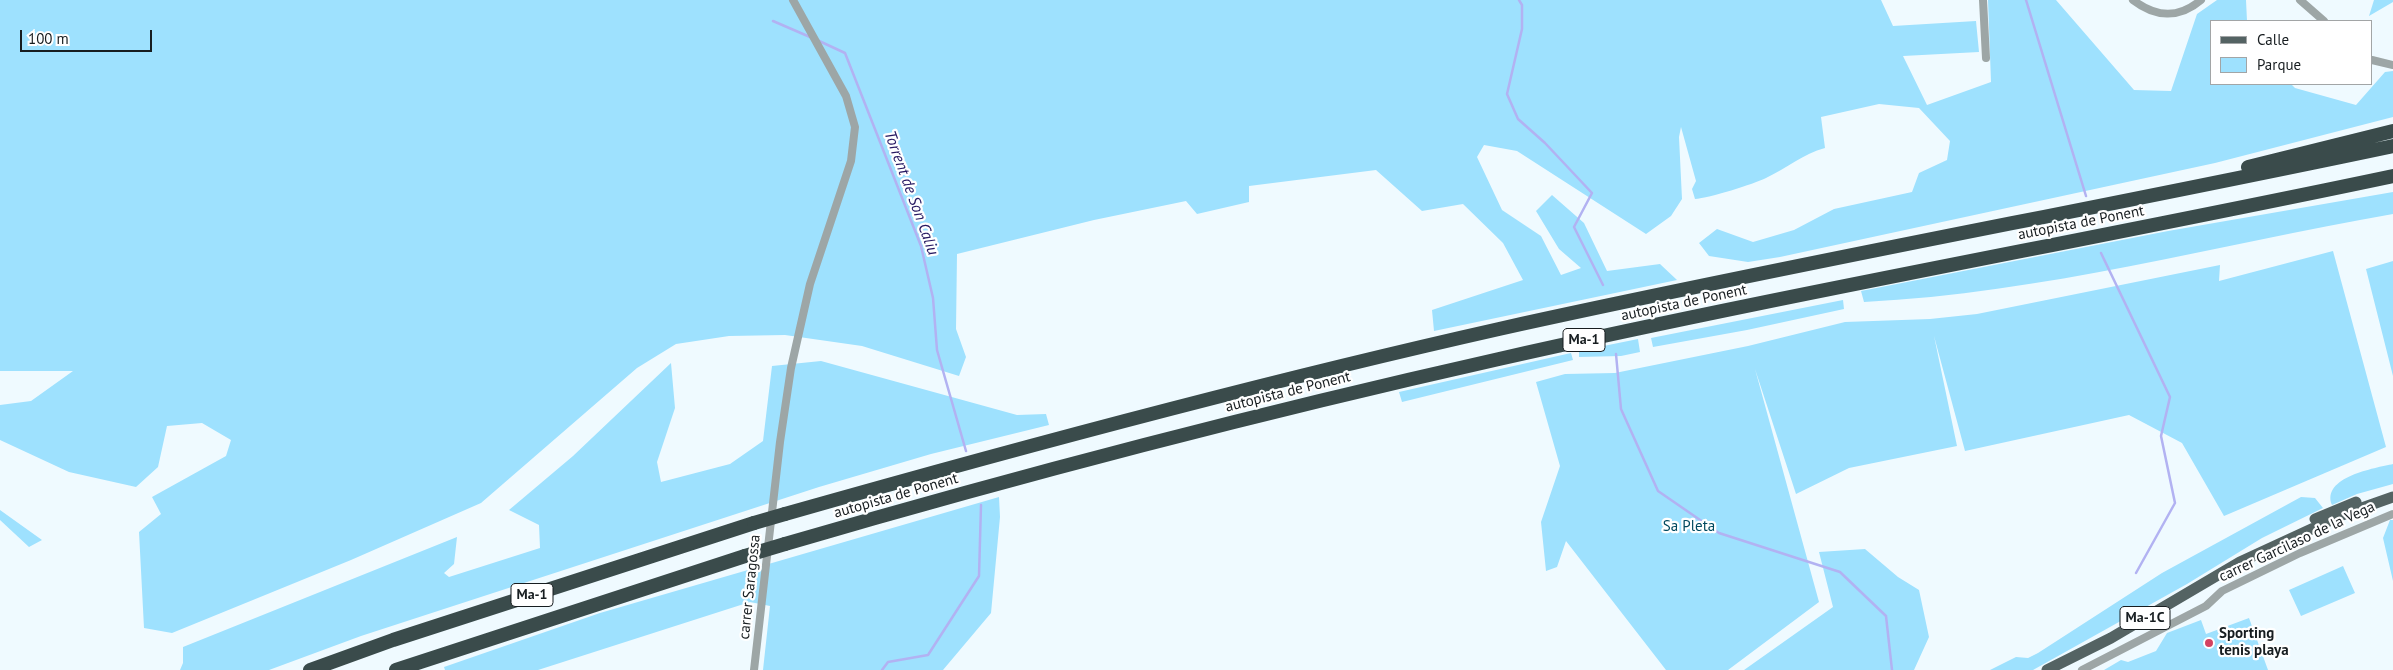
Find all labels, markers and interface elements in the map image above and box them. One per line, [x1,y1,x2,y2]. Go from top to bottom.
scale bar [22,20,155,52]
legend [2210,20,2373,85]
text: 100 m [28,29,69,48]
text: Calle [2257,30,2289,49]
text: Parque [2257,55,2301,74]
water label: Torrent de Son Caliu [880,128,942,258]
street label: autopista de Ponent [2016,202,2146,244]
street label: autopista de Ponent [1619,281,1749,325]
road number: Ma-1 [1563,328,1605,352]
street label: autopista de Ponent [1224,368,1352,416]
street label: autopista de Ponent [832,470,960,522]
street label: carrer Garcilaso de la Vega [2216,498,2378,586]
park label: Sa Pleta [1663,518,1715,536]
street label: carrer Saragossa [736,534,764,640]
road number: Ma-1 [511,584,553,606]
road number: Ma-1C [2120,606,2170,630]
place label: Sporting tenis playa [2219,625,2289,660]
marker: Sporting tenis playa [2203,637,2215,649]

